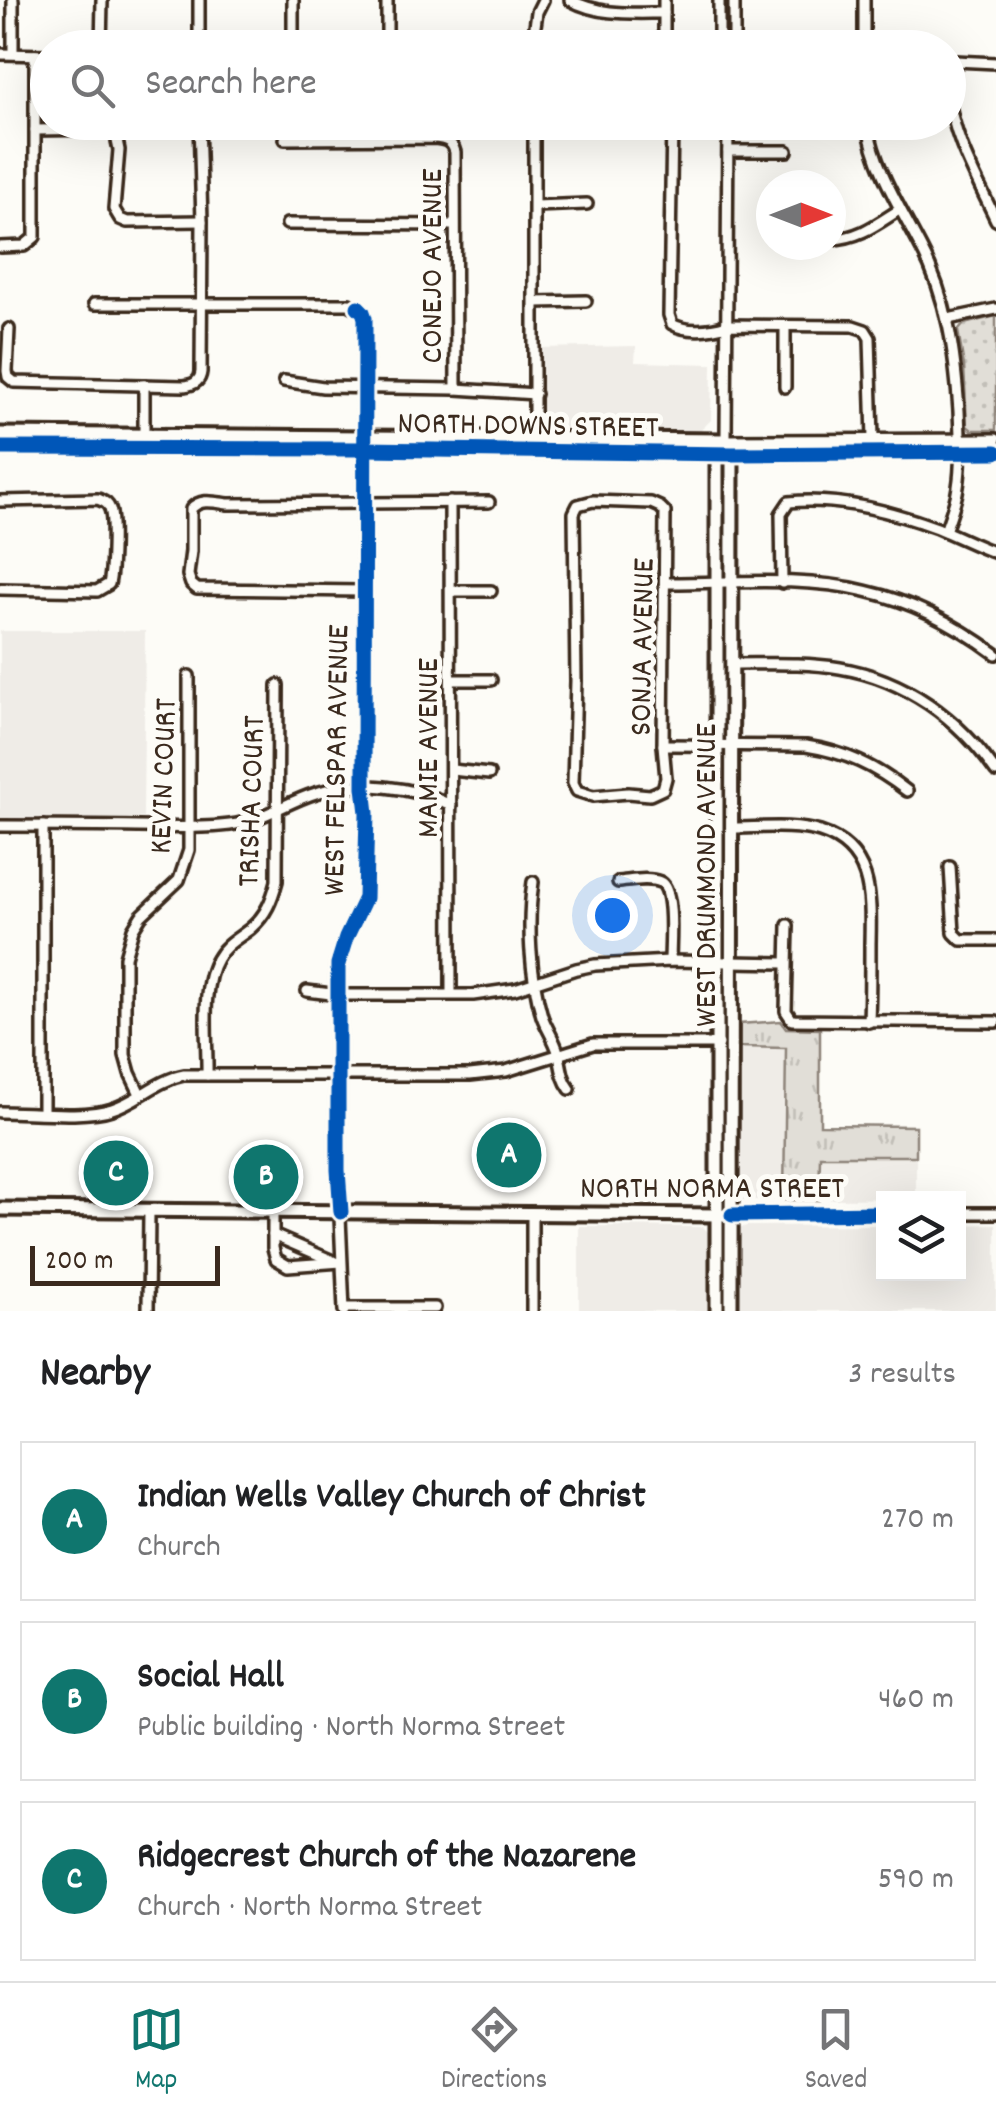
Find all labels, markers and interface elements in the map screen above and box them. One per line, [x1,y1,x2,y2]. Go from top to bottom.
search box [30,30,966,140]
icon: search [65,58,120,113]
text: Search here [145,58,317,113]
street label: CONEJO AVENUE [412,168,458,364]
north arrow [756,170,846,260]
street label: NORTH DOWNS STREET [397,403,659,453]
street label: SONJA AVENUE [620,557,670,736]
street label: WEST FELSPAR AVENUE [314,624,364,896]
street label: MAMIE AVENUE [408,658,454,838]
street label: KEVIN COURT [140,697,192,855]
street label: TRISHA COURT [228,714,280,888]
street label: WEST DRUMMOND AVENUE [686,723,732,1027]
your location [587,890,638,941]
pin: A [476,1118,542,1192]
pin: C [84,1136,148,1210]
pin: B [234,1140,298,1214]
street label: NORTH NORMA STREET [580,1168,844,1214]
map controls [876,1191,966,1281]
button: layers [876,1191,966,1281]
scale bar [30,1241,220,1286]
text: 200 m [45,1243,113,1283]
text: Nearby [40,1346,150,1406]
text: 3 results [848,1353,956,1399]
text: Indian Wells Valley Church of Christ [137,1471,646,1526]
text: A [66,1498,83,1544]
text: 270 m [881,1498,954,1544]
text: Church [137,1526,221,1572]
text: Social Hall [137,1651,284,1706]
text: B [67,1678,82,1724]
text: 460 m [878,1678,954,1724]
text: Public building · North Norma Street [137,1706,565,1752]
text: Ridgecrest Church of the Nazarene [137,1831,636,1886]
text: C [67,1858,82,1904]
text: 590 m [878,1858,954,1904]
text: Church · North Norma Street [137,1886,482,1932]
tab: Map [129,2002,184,2102]
tab: Directions [441,2002,547,2102]
tab: Saved [805,2002,867,2102]

